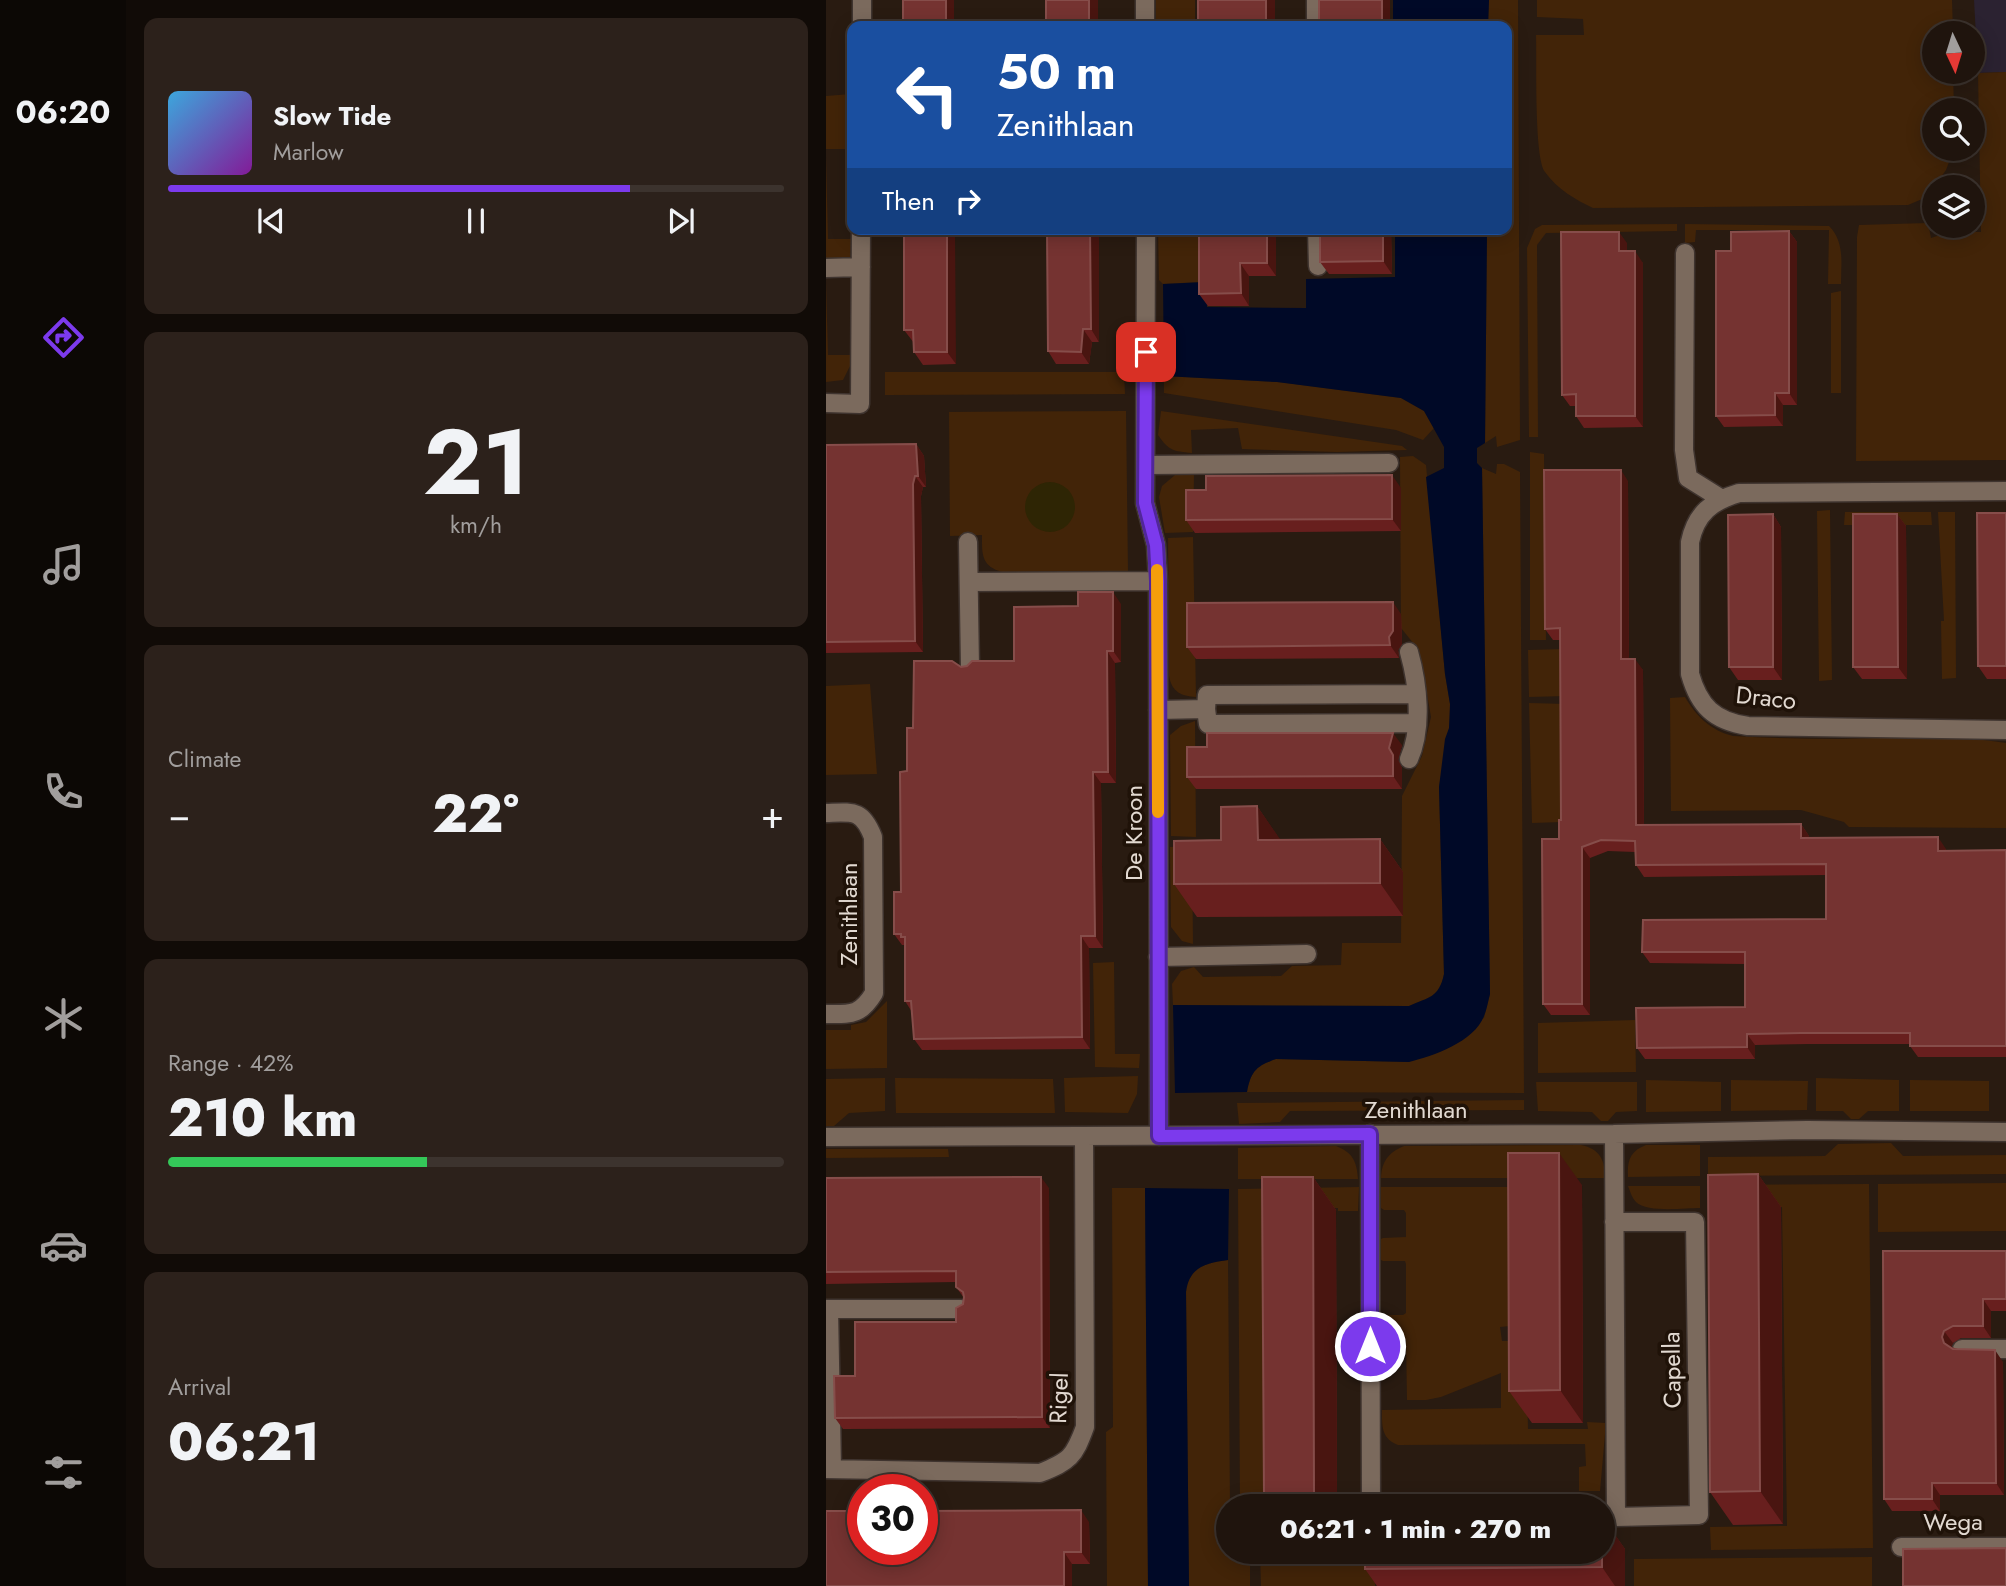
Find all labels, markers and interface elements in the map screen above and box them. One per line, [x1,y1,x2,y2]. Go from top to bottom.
north arrow [1922,21,1984,84]
map controls [1922,21,1985,238]
text: 50 m [997,37,1116,107]
icon: left [882,49,973,140]
text: 06:20 [15,89,111,135]
text: Slow Tide [273,97,392,135]
button: search [1922,98,1985,161]
text: Zenithlaan [997,102,1135,148]
text: Marlow [273,135,344,169]
button: layers [1922,175,1985,238]
text: Then [882,182,935,220]
icon: right [949,182,987,220]
icon: previous [252,202,290,240]
icon: pause [457,202,495,240]
icon: next [662,202,700,240]
icon: directions [39,313,88,362]
pin [1116,322,1176,382]
icon: arrive [1127,333,1165,371]
text: 21 [423,397,529,528]
text: km/h [450,508,502,542]
icon: music [39,540,88,589]
street label: Draco [1734,677,1798,718]
text: Climate [168,742,241,776]
icon: phone [39,767,88,816]
text: 22° [432,776,519,852]
street label: De Kroon [1116,785,1151,881]
text: − [168,787,190,842]
text: + [761,787,784,842]
street label: Zenithlaan [831,862,866,966]
icon: climate [39,994,88,1043]
text: Range · 42% [168,1046,293,1080]
text: 210 km [168,1080,357,1156]
street label: Zenithlaan [1364,1092,1468,1127]
icon: car [39,1221,88,1270]
position arrow [1333,1309,1407,1383]
street label: Capella [1653,1331,1690,1409]
text: Arrival [168,1370,231,1404]
street label: Rigel [1040,1372,1077,1424]
text: 06:21 [168,1404,320,1480]
icon: filters [39,1448,88,1497]
speed limit sign: 30 [847,1474,938,1565]
street label: Wega [1923,1504,1983,1539]
text: 06:21 · 1 min · 270 m [1280,1510,1551,1548]

